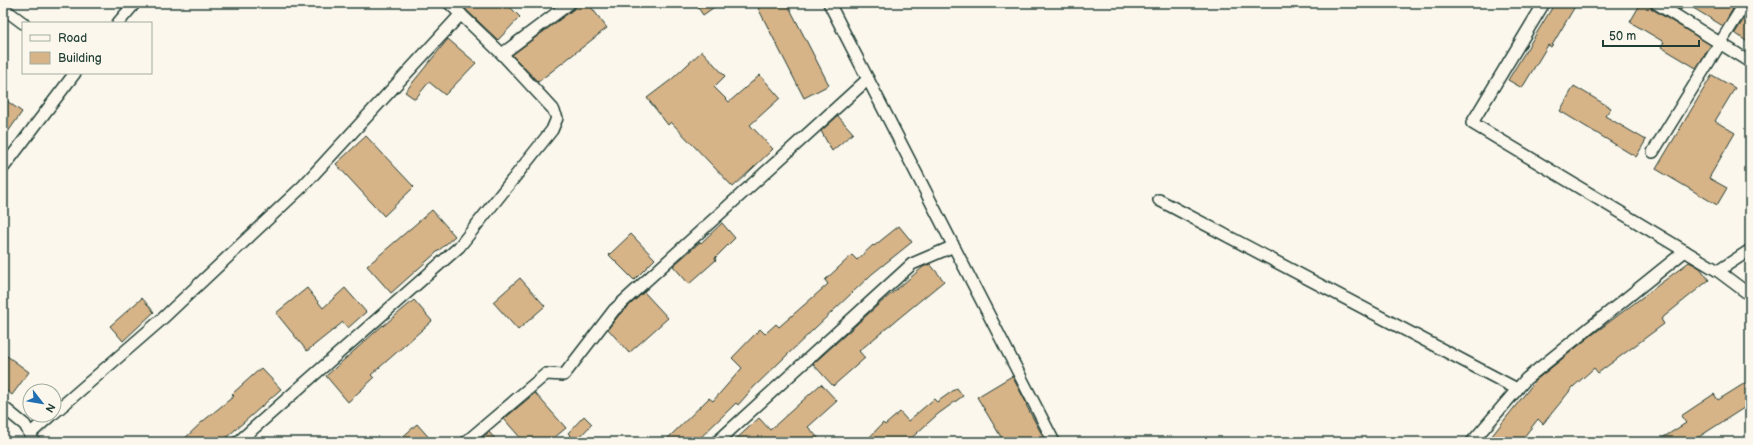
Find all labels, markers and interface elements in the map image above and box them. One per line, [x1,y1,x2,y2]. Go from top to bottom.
legend [22,22,152,74]
scale bar [1603,22,1699,48]
text: 50 m [1609,29,1636,44]
text: Road [58,31,87,46]
text: Building [58,51,102,66]
north arrow [22,383,62,423]
text: N [42,401,58,415]

